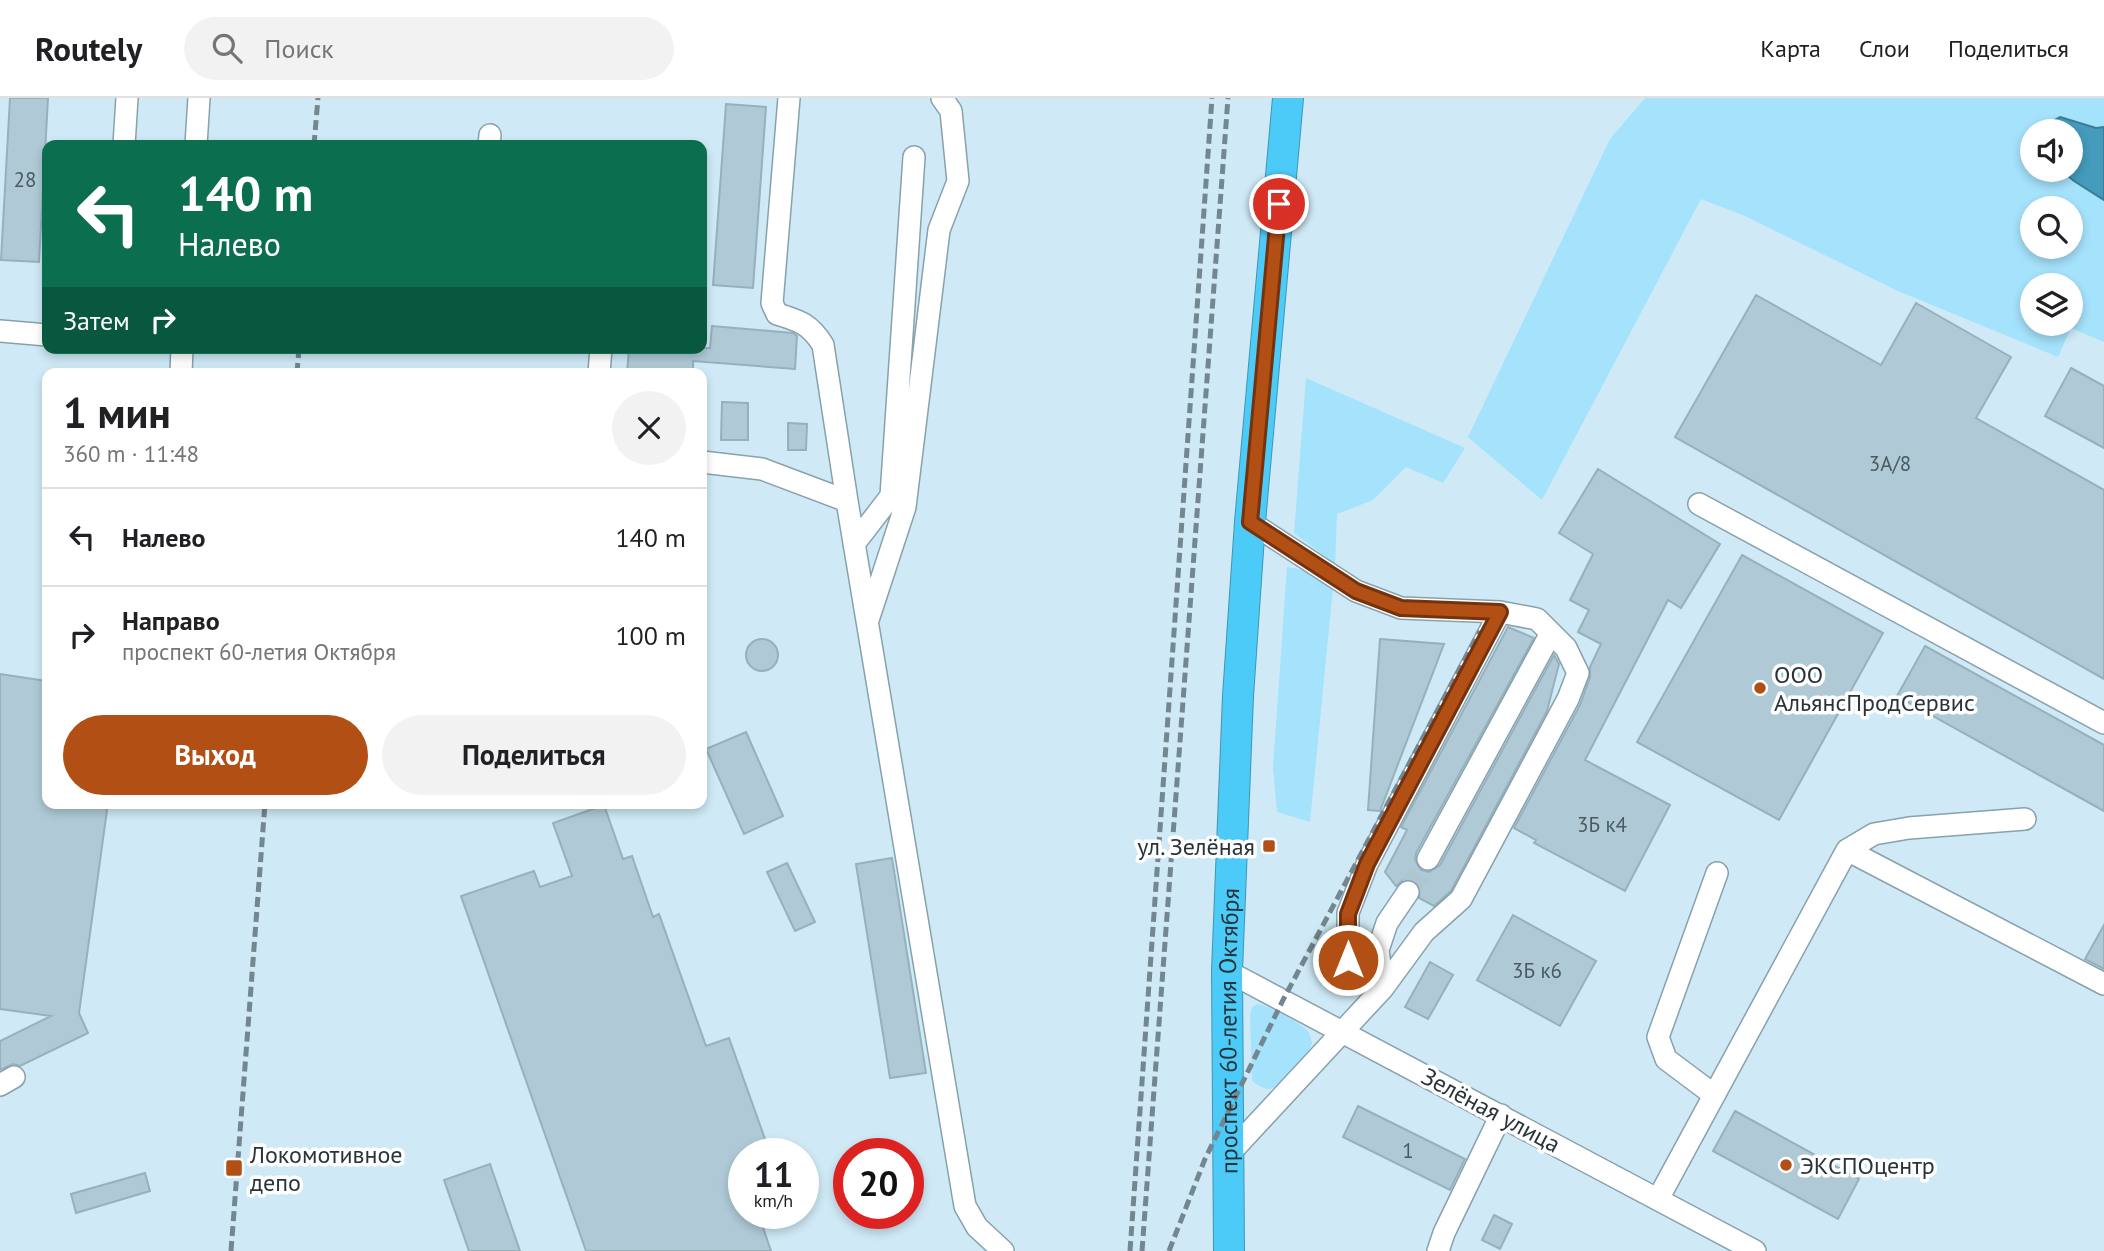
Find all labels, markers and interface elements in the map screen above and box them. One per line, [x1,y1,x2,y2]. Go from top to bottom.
search box [184,17,674,80]
text: Routely [35,27,142,70]
icon: search [208,29,246,67]
text: Поиск [264,32,334,65]
text: Карта [1760,33,1821,64]
text: Слои [1859,33,1910,64]
text: Поделиться [1948,33,2069,64]
map controls [2020,119,2083,336]
button: sound [2020,119,2083,182]
text: 140 m [178,161,313,225]
house number: 28 [14,166,36,193]
icon: left [63,168,154,259]
pin [1249,174,1309,234]
icon: arrive [1260,185,1298,223]
button: search [2020,196,2083,259]
text: Налево [178,223,281,265]
button: layers [2020,273,2083,336]
icon: right [144,301,182,339]
text: Затем [63,304,130,337]
text: 1 мин [63,385,171,440]
button: close [612,391,686,465]
text: 360 m · 11:48 [63,439,199,468]
house number: 3А/8 [1869,450,1911,477]
icon: left [63,518,101,556]
text: Налево [122,521,206,554]
text: 140 m [615,521,686,554]
text: Направо [122,604,220,637]
icon: right [63,616,101,654]
text: 100 m [615,619,686,652]
text: проспект 60-летия Октября [122,637,396,666]
place label: ООО АльянсПродСервис [1774,659,1975,718]
marker: ООО АльянсПродСервис [1752,680,1768,696]
button: Выход [63,715,368,795]
button: Поделиться [382,715,686,795]
house number: 3Б к4 [1577,811,1627,838]
place label: ул. Зелёная [1137,831,1255,862]
marker: ул. Зелёная [1261,838,1277,854]
street label: проспект 60-летия Октября [1211,887,1246,1174]
position arrow [1311,923,1385,997]
house number: 3Б к6 [1512,957,1562,984]
street label: Зелёная улица [1416,1060,1566,1160]
house number: 1 [1402,1137,1414,1164]
speed limit sign: 20 [833,1138,924,1229]
place label: Локомотивное депо [249,1139,403,1198]
place label: ЭКСПОцентр [1800,1150,1935,1181]
text: 11 [754,1151,793,1197]
marker: ЭКСПОцентр [1778,1157,1794,1173]
marker: Локомотивное депо [224,1158,244,1178]
text: km/h [754,1189,793,1212]

